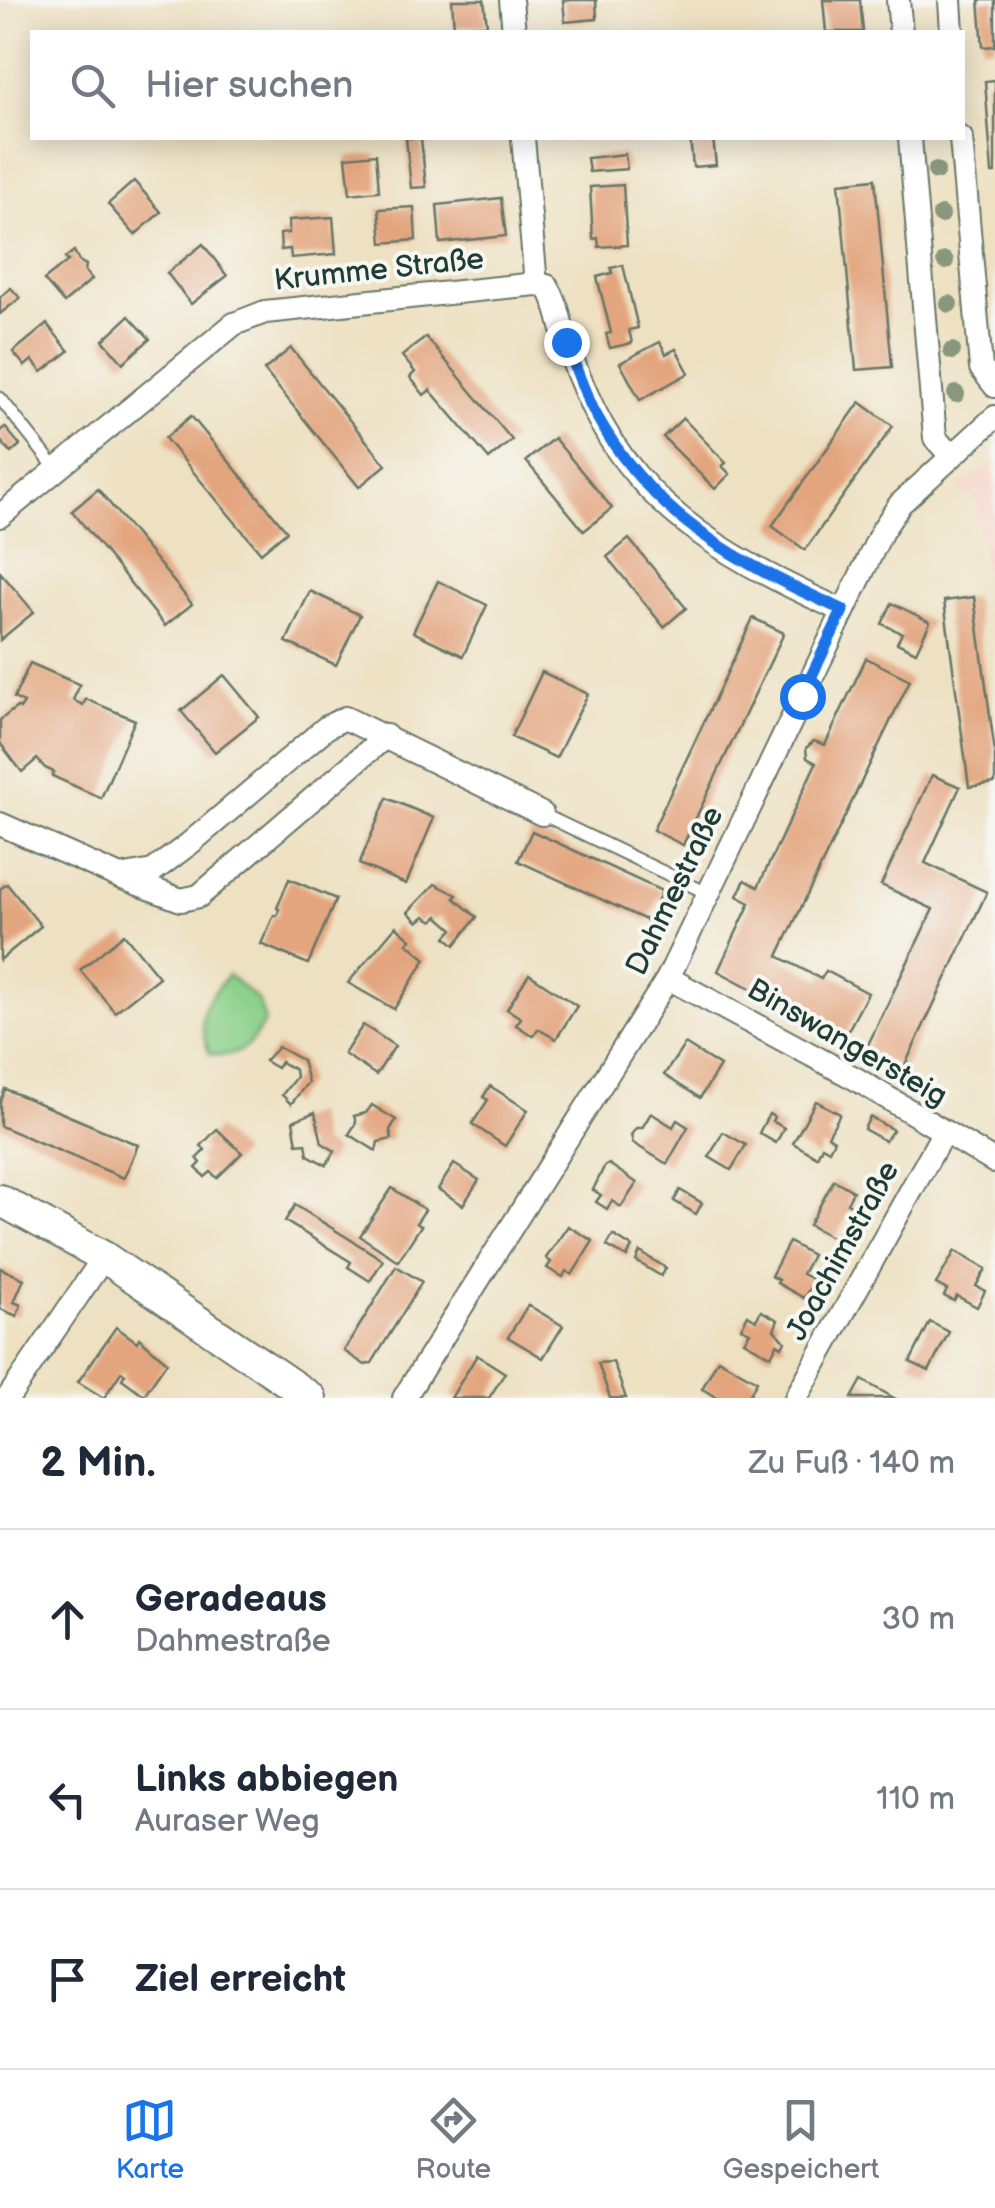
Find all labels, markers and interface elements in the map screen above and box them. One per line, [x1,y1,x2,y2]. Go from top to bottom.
search box [30,30,965,140]
icon: search [65,58,120,113]
text: Hier suchen [145,63,353,108]
street label: Krumme Straße [272,241,486,299]
route end [544,320,590,366]
route start [780,674,826,720]
street label: Dahmestraße [619,801,731,981]
street label: Binswangersteig [741,971,953,1115]
street label: Joachimstraße [779,1155,907,1347]
text: 2 Min. [40,1438,156,1489]
text: Zu Fuß · 140 m [749,1444,955,1483]
text: Geradeaus [135,1577,327,1622]
icon: ahead [40,1592,95,1647]
text: 30 m [881,1600,955,1639]
text: Dahmestraße [135,1622,331,1661]
text: Links abbiegen [135,1757,399,1802]
icon: left [40,1772,95,1827]
text: 110 m [876,1780,955,1819]
text: Auraser Weg [135,1802,320,1841]
icon: arrive [40,1952,95,2007]
text: Ziel erreicht [135,1957,346,2002]
tab: Karte [116,2093,184,2186]
tab: Route [416,2093,491,2186]
tab: Gespeichert [722,2093,879,2186]

